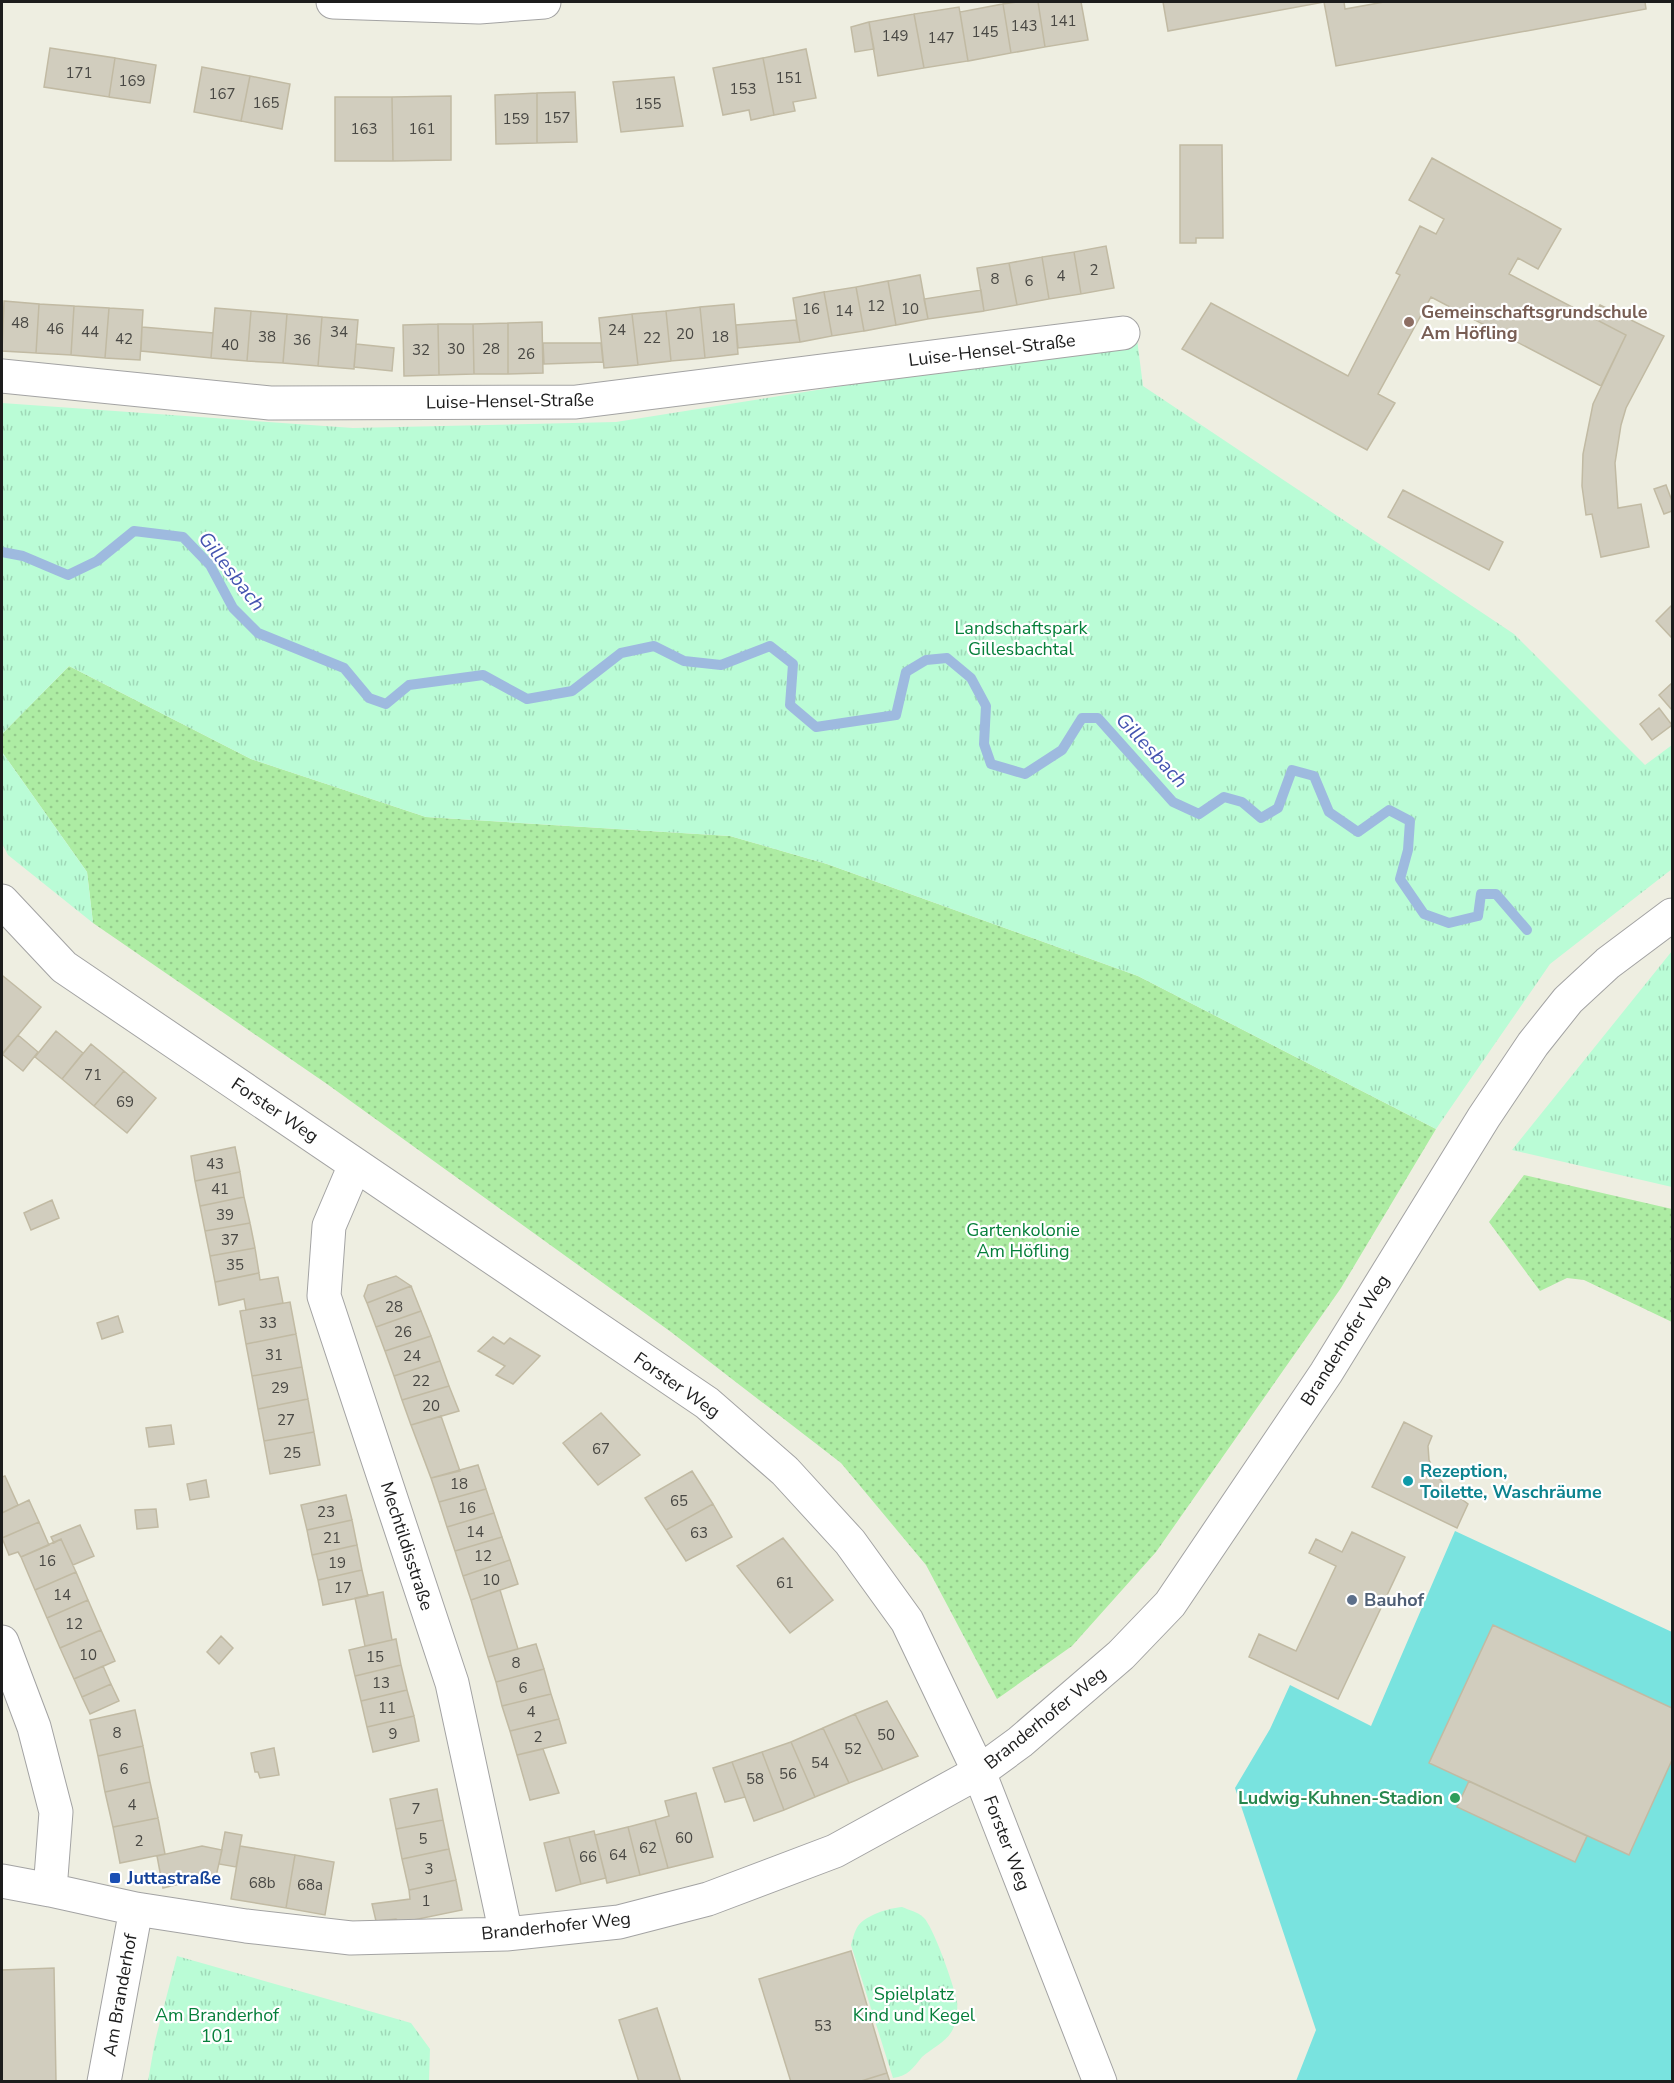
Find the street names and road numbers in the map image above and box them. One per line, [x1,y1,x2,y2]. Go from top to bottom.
street label: Luise-Hensel-Straße [907,328,1077,372]
street label: Luise-Hensel-Straße [426,388,594,414]
street label: Forster Weg [227,1072,323,1148]
street label: Branderhofer Weg [1295,1270,1395,1410]
street label: Forster Weg [629,1346,725,1424]
street label: Mechtildisstraße [375,1479,439,1613]
street label: Branderhofer Weg [979,1661,1111,1775]
street label: Forster Weg [978,1792,1036,1894]
street label: Branderhofer Weg [480,1906,632,1946]
street label: Am Branderhof [97,1931,143,2058]

